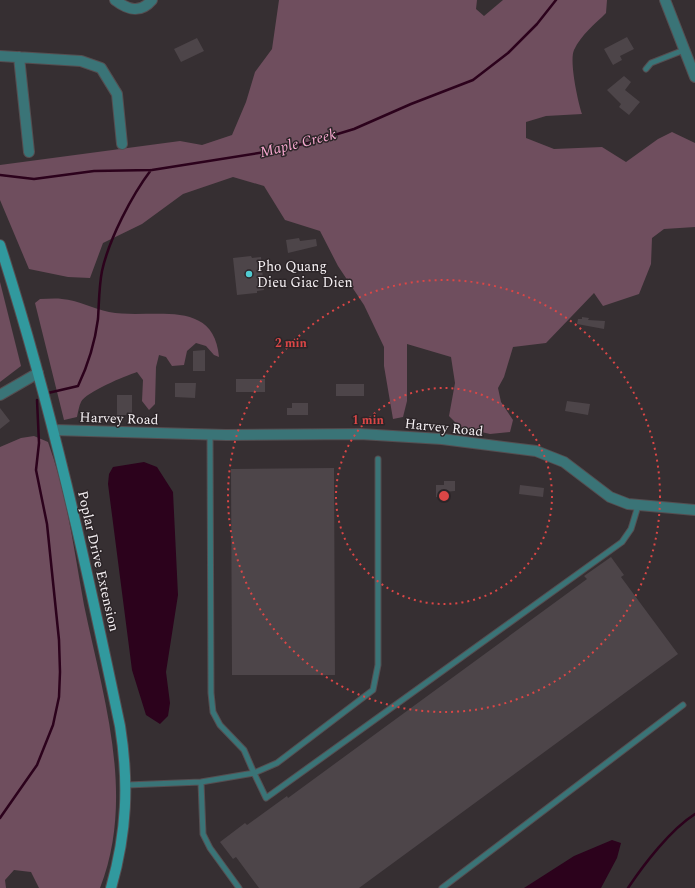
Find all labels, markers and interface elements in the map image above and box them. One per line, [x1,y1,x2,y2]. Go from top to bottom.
water label: Maple Creek [257,123,339,164]
place label: Pho Quang Dieu Giac Dien [257,256,353,293]
marker: Pho Quang Dieu Giac Dien [244,269,254,279]
text: 2 min [275,334,308,353]
street label: Harvey Road [79,407,159,430]
text: 1 min [352,411,385,430]
street label: Harvey Road [404,413,485,442]
street label: Poplar Drive Extension [72,489,125,634]
centre of rings [437,489,451,503]

